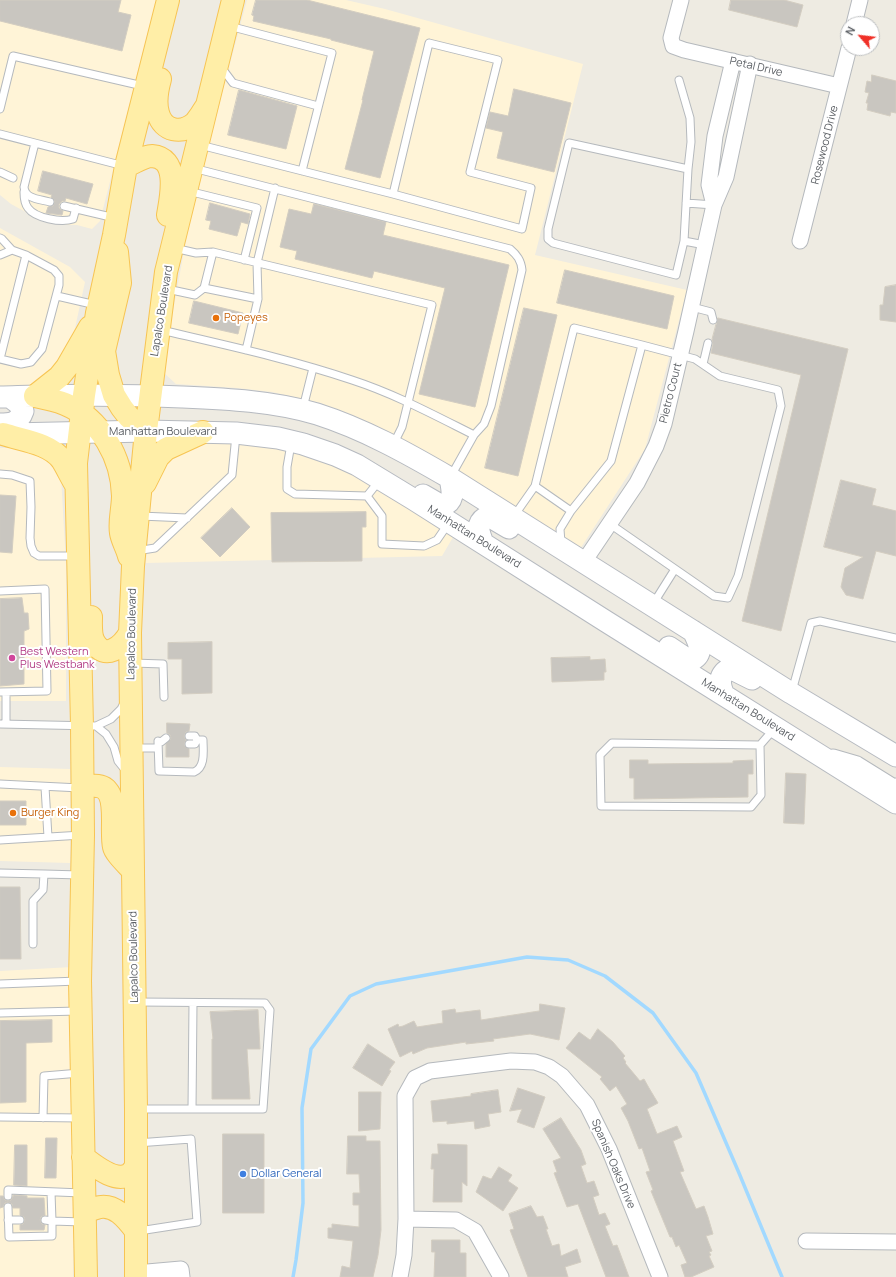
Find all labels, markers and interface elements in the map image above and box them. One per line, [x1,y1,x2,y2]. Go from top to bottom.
north arrow [840,16,880,56]
text: N [841,24,858,38]
street label: Petal Drive [728,54,784,80]
street label: Rosewood Drive [809,104,841,186]
street label: Lapalco Boulevard [148,265,176,357]
place label: Popeyes [224,311,268,325]
marker: Popeyes [211,313,221,323]
street label: Pietro Court [657,361,685,425]
street label: Manhattan Boulevard [109,425,217,439]
street label: Manhattan Boulevard [425,503,523,571]
street label: Lapalco Boulevard [125,588,139,680]
place label: Best Western Plus Westbank [20,645,95,671]
marker: Best Western Plus Westbank [7,653,17,663]
street label: Manhattan Boulevard [699,676,797,744]
place label: Burger King [21,806,79,820]
marker: Burger King [8,808,18,818]
street label: Lapalco Boulevard [127,911,141,1003]
street label: Spanish Oaks Drive [588,1117,638,1211]
place label: Dollar General [251,1167,322,1181]
marker: Dollar General [238,1169,248,1179]

